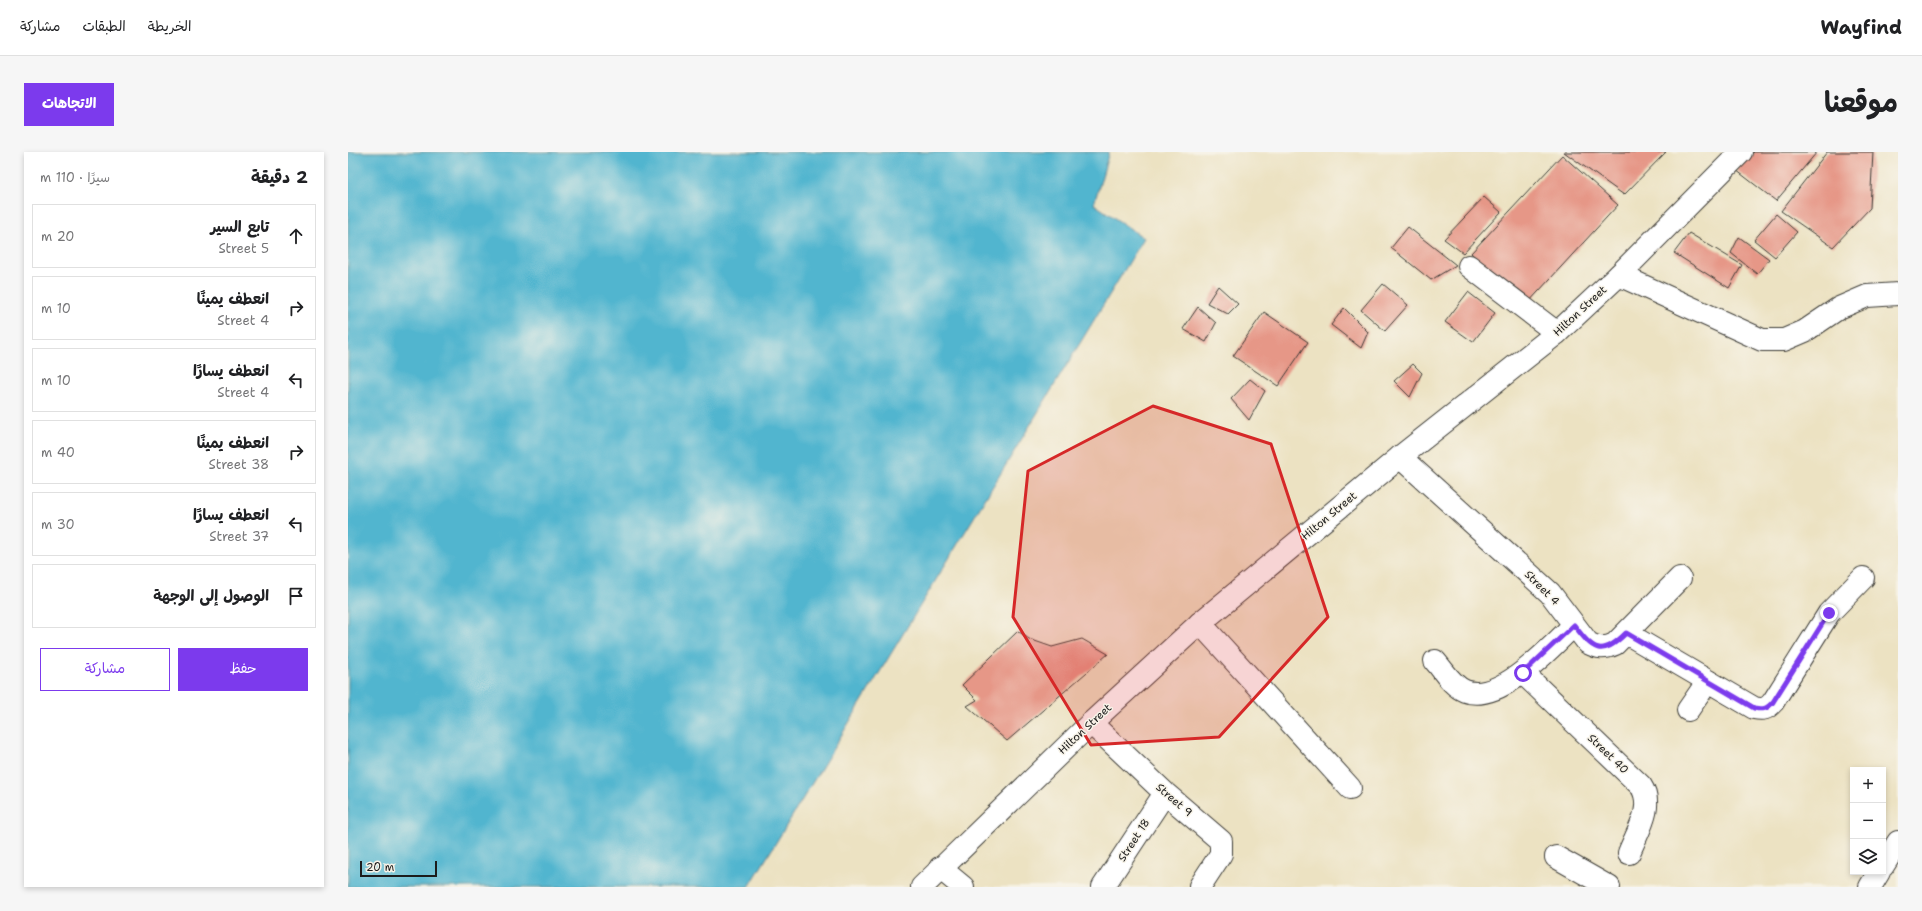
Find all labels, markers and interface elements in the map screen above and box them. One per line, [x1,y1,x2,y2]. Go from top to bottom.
text: Wayfind [1821,15,1902,40]
text: مشاركة [20,17,60,35]
text: الطبقات [82,17,126,35]
text: الخريطة [148,17,191,35]
button: الاتجاهات [24,83,114,126]
text: موقعنا [1824,83,1898,121]
text: 2 دقيقة [251,166,308,188]
text: سيرًا · 110 m [40,169,110,186]
text: تابع السير [210,217,269,237]
icon: ahead [285,225,307,247]
text: 20 m [41,228,74,245]
text: Street 5 [218,240,269,257]
street label: Hilton Street [1550,282,1610,340]
text: انعطف يمينًا [197,289,269,309]
icon: right [285,297,307,319]
text: 10 m [41,300,71,317]
text: Street 4 [217,312,269,329]
text: انعطف يسارًا [193,361,269,381]
icon: left [285,369,307,391]
text: 10 m [41,372,71,389]
text: Street 4 [217,384,269,401]
text: انعطف يمينًا [197,433,269,453]
icon: right [285,441,307,463]
text: 40 m [41,444,75,461]
text: Street 38 [209,456,269,473]
street label: Hilton Street [1298,488,1360,544]
text: انعطف يسارًا [193,505,269,525]
icon: left [285,513,307,535]
text: 30 m [41,516,75,533]
text: Street 37 [209,528,269,545]
street label: Street 4 [1521,567,1563,609]
icon: arrive [285,585,307,607]
text: الوصول إلى الوجهة [153,586,269,606]
route end [1820,604,1838,622]
button: مشاركة [40,648,170,691]
button: حفظ [178,648,308,691]
route start [1514,664,1532,682]
street label: Hilton Street [1055,700,1115,758]
street label: Street 40 [1584,731,1632,777]
map controls [1850,767,1886,875]
button: + [1850,767,1886,803]
street label: Street 9 [1153,780,1195,820]
button: − [1850,803,1886,839]
street label: Street 18 [1115,816,1153,864]
button: layers [1850,839,1886,875]
scale bar [360,859,437,878]
text: 20 m [366,860,394,875]

